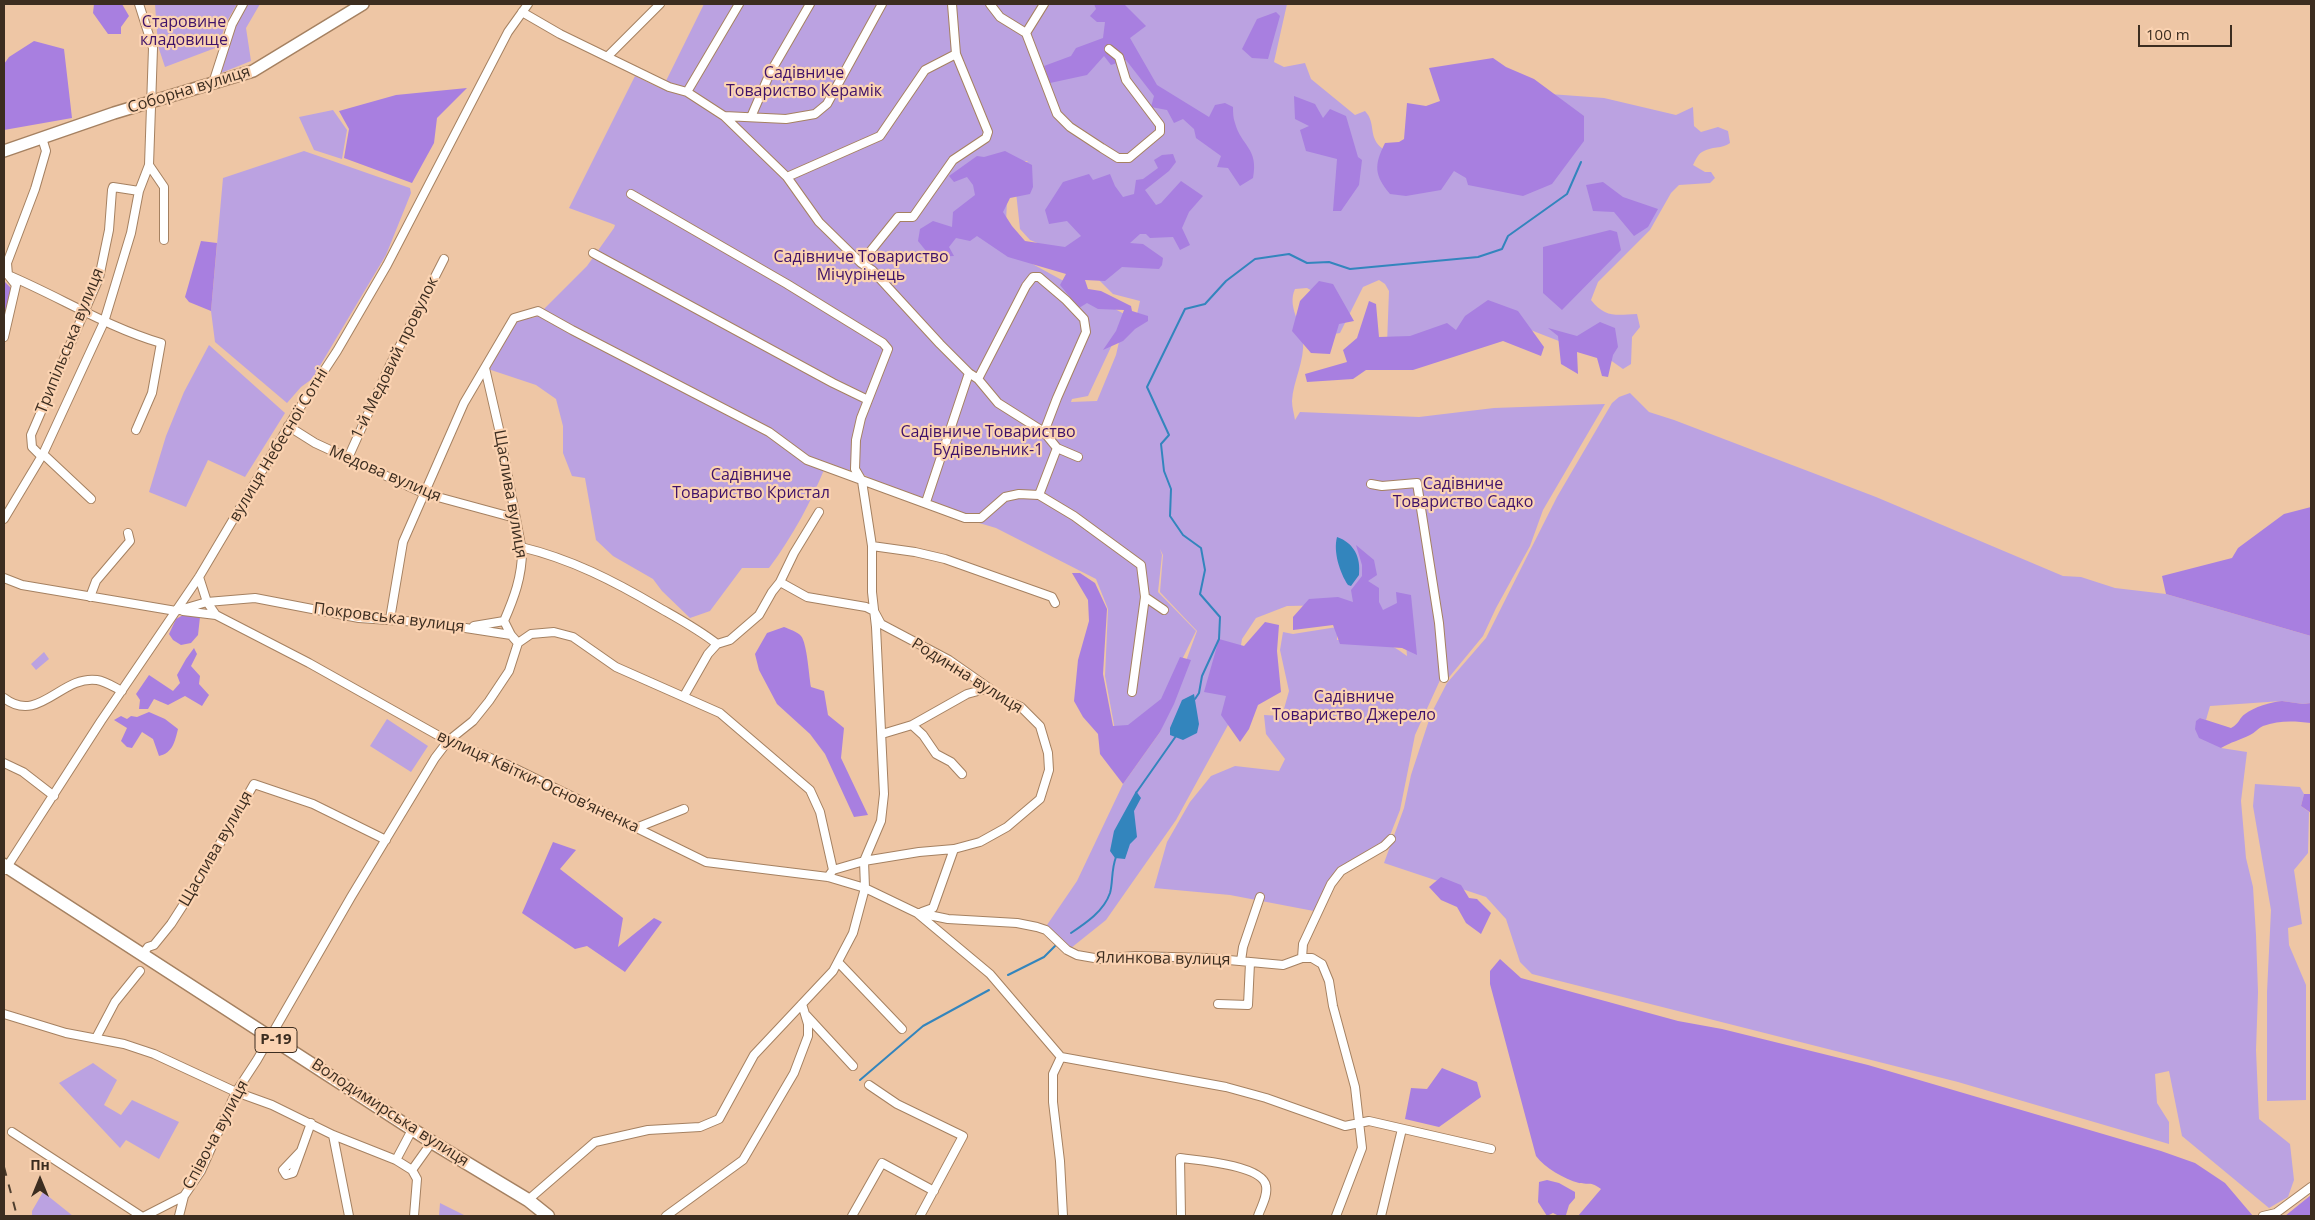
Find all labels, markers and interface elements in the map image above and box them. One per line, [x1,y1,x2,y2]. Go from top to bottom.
park label: Старовине кладовище [140,12,228,50]
scale bar [2140,15,2234,47]
text: 100 m [2146,24,2190,44]
street label: Соборна вулиця [125,62,253,118]
park label: Садівниче Товариство Керамік [726,63,882,101]
park label: Садівниче Товариство Мічурінець [773,247,949,285]
street label: Трипільська вулиця [32,265,108,417]
street label: 1-й Медовий провулок [347,274,443,442]
street label: вулиця Небесної Сотні [225,365,333,525]
park label: Садівниче Товариство Будівельник-1 [900,422,1076,460]
street label: Щаслива вулиця [489,428,531,560]
street label: Медова вулиця [326,442,444,506]
park label: Садівниче Товариство Кристал [672,465,830,503]
park label: Садівниче Товариство Садко [1393,474,1533,512]
street label: Покровська вулиця [312,599,466,637]
street label: Родинна вулиця [908,634,1026,718]
park label: Садівниче Товариство Джерело [1272,687,1436,725]
street label: вулиця Квітки-Основʼяненка [434,727,642,837]
street label: Щаслива вулиця [175,788,257,910]
street label: Ялинкова вулиця [1095,948,1231,970]
road number: Р-19 [255,1028,297,1052]
street label: Володимирська вулиця [308,1055,472,1171]
street label: Співоча вулиця [179,1077,253,1193]
north arrow [15,1155,65,1205]
text: Пн [30,1155,50,1174]

